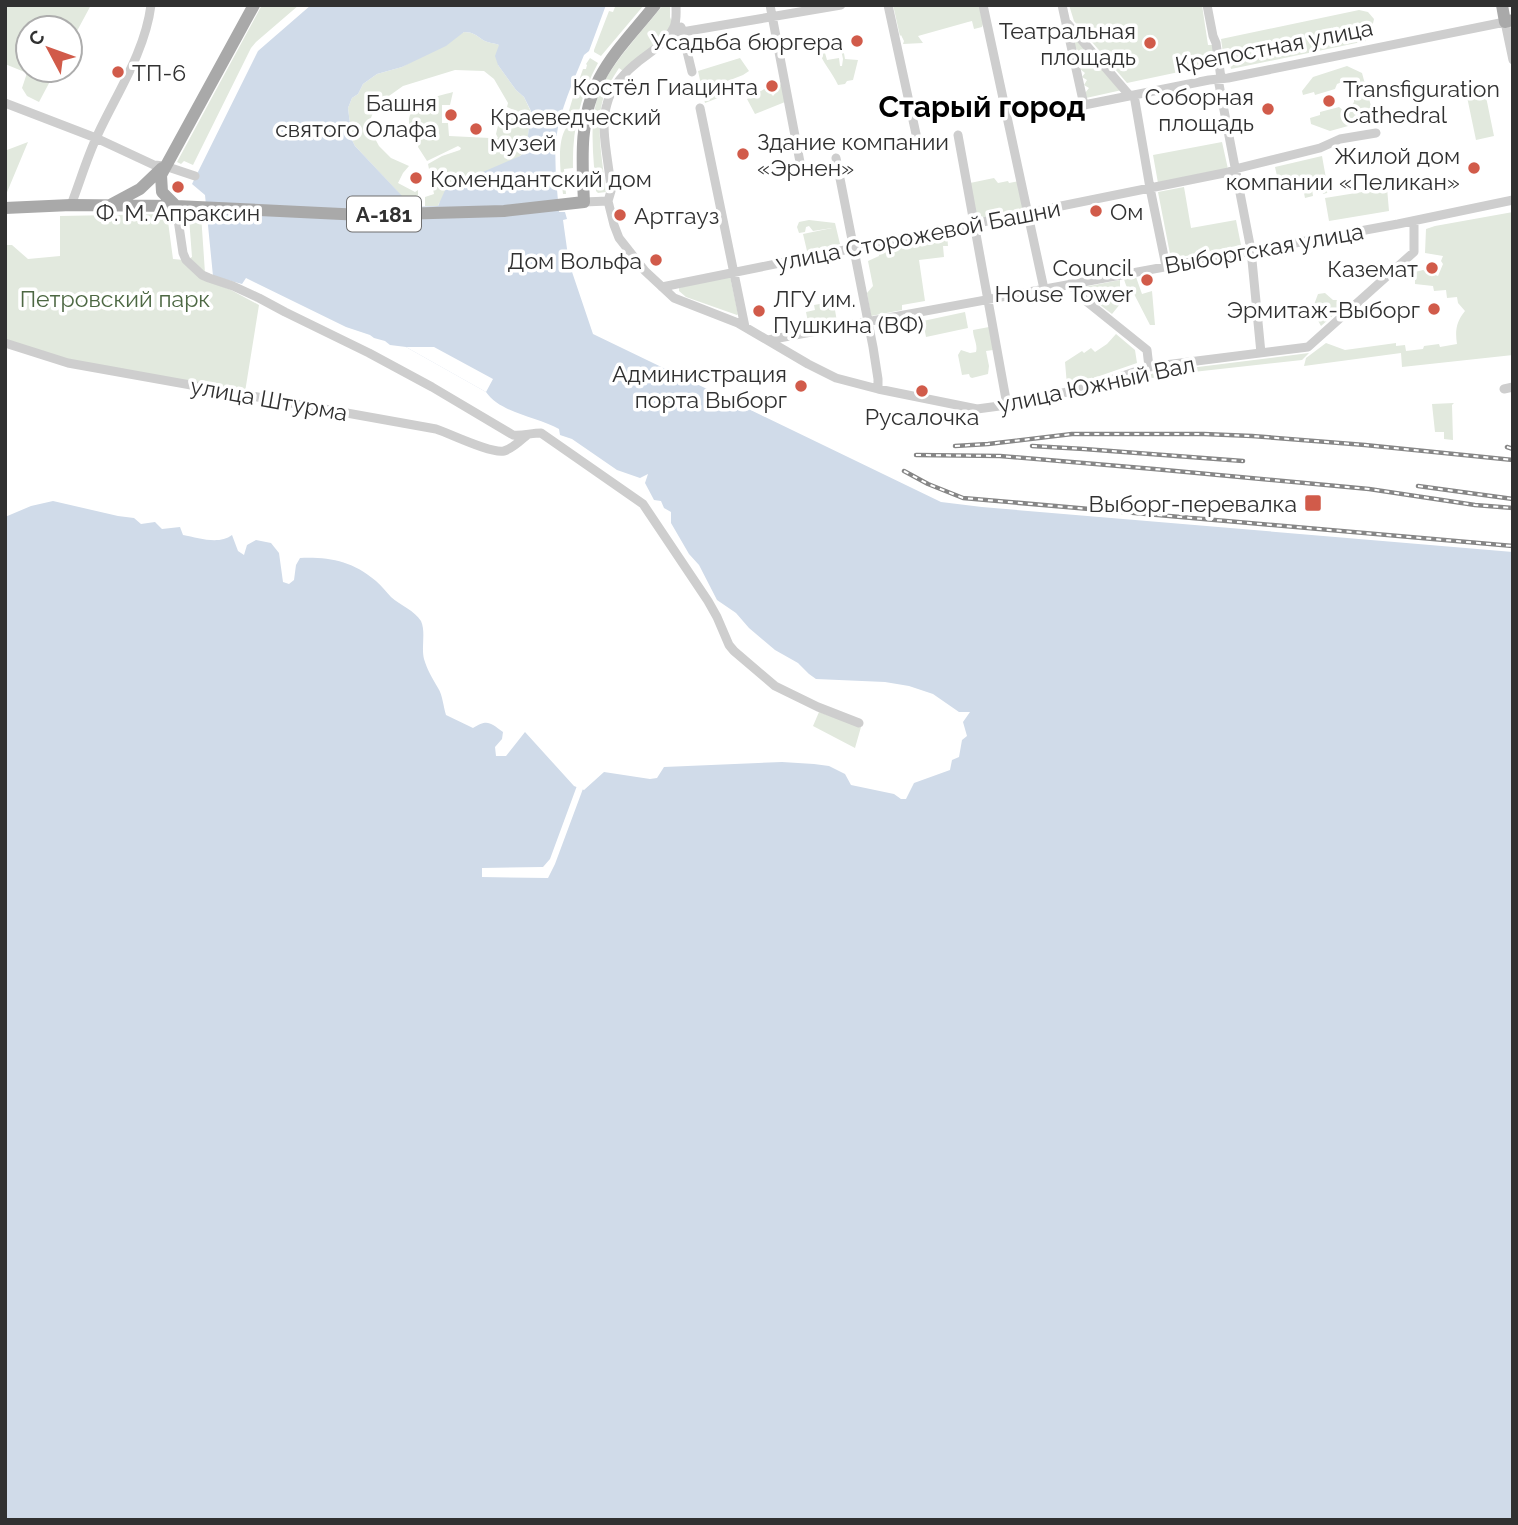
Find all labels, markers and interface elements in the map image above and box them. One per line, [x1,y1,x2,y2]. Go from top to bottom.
north arrow [14,14,84,84]
street label: Крепостная улица [1173,14,1375,78]
place label: Театральная площадь [999,17,1136,70]
text: С [24,26,49,50]
place label: Усадьба бюргера [651,28,843,55]
marker: Усадьба бюргера [849,33,865,49]
marker: Театральная площадь [1142,35,1158,51]
place label: ТП-6 [132,59,186,86]
marker: ТП-6 [110,64,126,80]
place label: Костёл Гиацинта [573,73,758,100]
place label: Transfiguration Cathedral [1343,75,1500,128]
marker: Костёл Гиацинта [764,78,780,94]
place label: Соборная площадь [1145,83,1254,136]
place label: Башня святого Олафа [275,89,437,142]
district label: Старый город [878,89,1086,124]
marker: Transfiguration Cathedral [1321,93,1337,109]
marker: Соборная площадь [1260,101,1276,117]
place label: Краеведческий музей [490,103,661,156]
marker: Башня святого Олафа [443,107,459,123]
marker: Краеведческий музей [468,121,484,137]
place label: Здание компании «Эрнен» [757,128,949,181]
place label: Жилой дом компании «Пеликан» [1226,142,1460,195]
marker: Здание компании «Эрнен» [735,146,751,162]
marker: Жилой дом компании «Пеликан» [1466,160,1482,176]
place label: Комендантский дом [430,165,652,192]
marker: Комендантский дом [408,170,424,186]
marker: Ф. М. Апраксин [170,179,186,195]
street label: улица Сторожевой Башни [773,194,1063,276]
road number: А-181 [347,196,421,232]
place label: Ом [1110,198,1143,225]
place label: Ф. М. Апраксин [96,199,260,226]
place label: Артгауз [634,202,719,229]
marker: Ом [1088,203,1104,219]
marker: Артгауз [612,207,628,223]
street label: Выборгская улица [1162,217,1366,279]
place label: Дом Вольфа [507,247,642,274]
marker: Дом Вольфа [648,252,664,268]
place label: Council House Tower [995,254,1134,307]
place label: Каземат [1327,255,1418,282]
marker: Каземат [1424,260,1440,276]
marker: Council House Tower [1139,272,1155,288]
park label: Петровский парк [20,285,210,312]
place label: ЛГУ им. Пушкина (ВФ) [773,285,924,338]
place label: Эрмитаж-Выборг [1227,296,1420,323]
marker: Эрмитаж-Выборг [1426,301,1442,317]
marker: ЛГУ им. Пушкина (ВФ) [751,303,767,319]
street label: улица Южный Вал [995,350,1197,418]
place label: Администрация порта Выборг [612,360,787,413]
street label: улица Штурма [188,372,350,426]
marker: Администрация порта Выборг [793,378,809,394]
marker: Русалочка [914,383,930,399]
place label: Русалочка [865,403,979,430]
place label: Выборг-перевалка [1089,490,1297,517]
marker: Выборг-перевалка [1303,493,1323,513]

